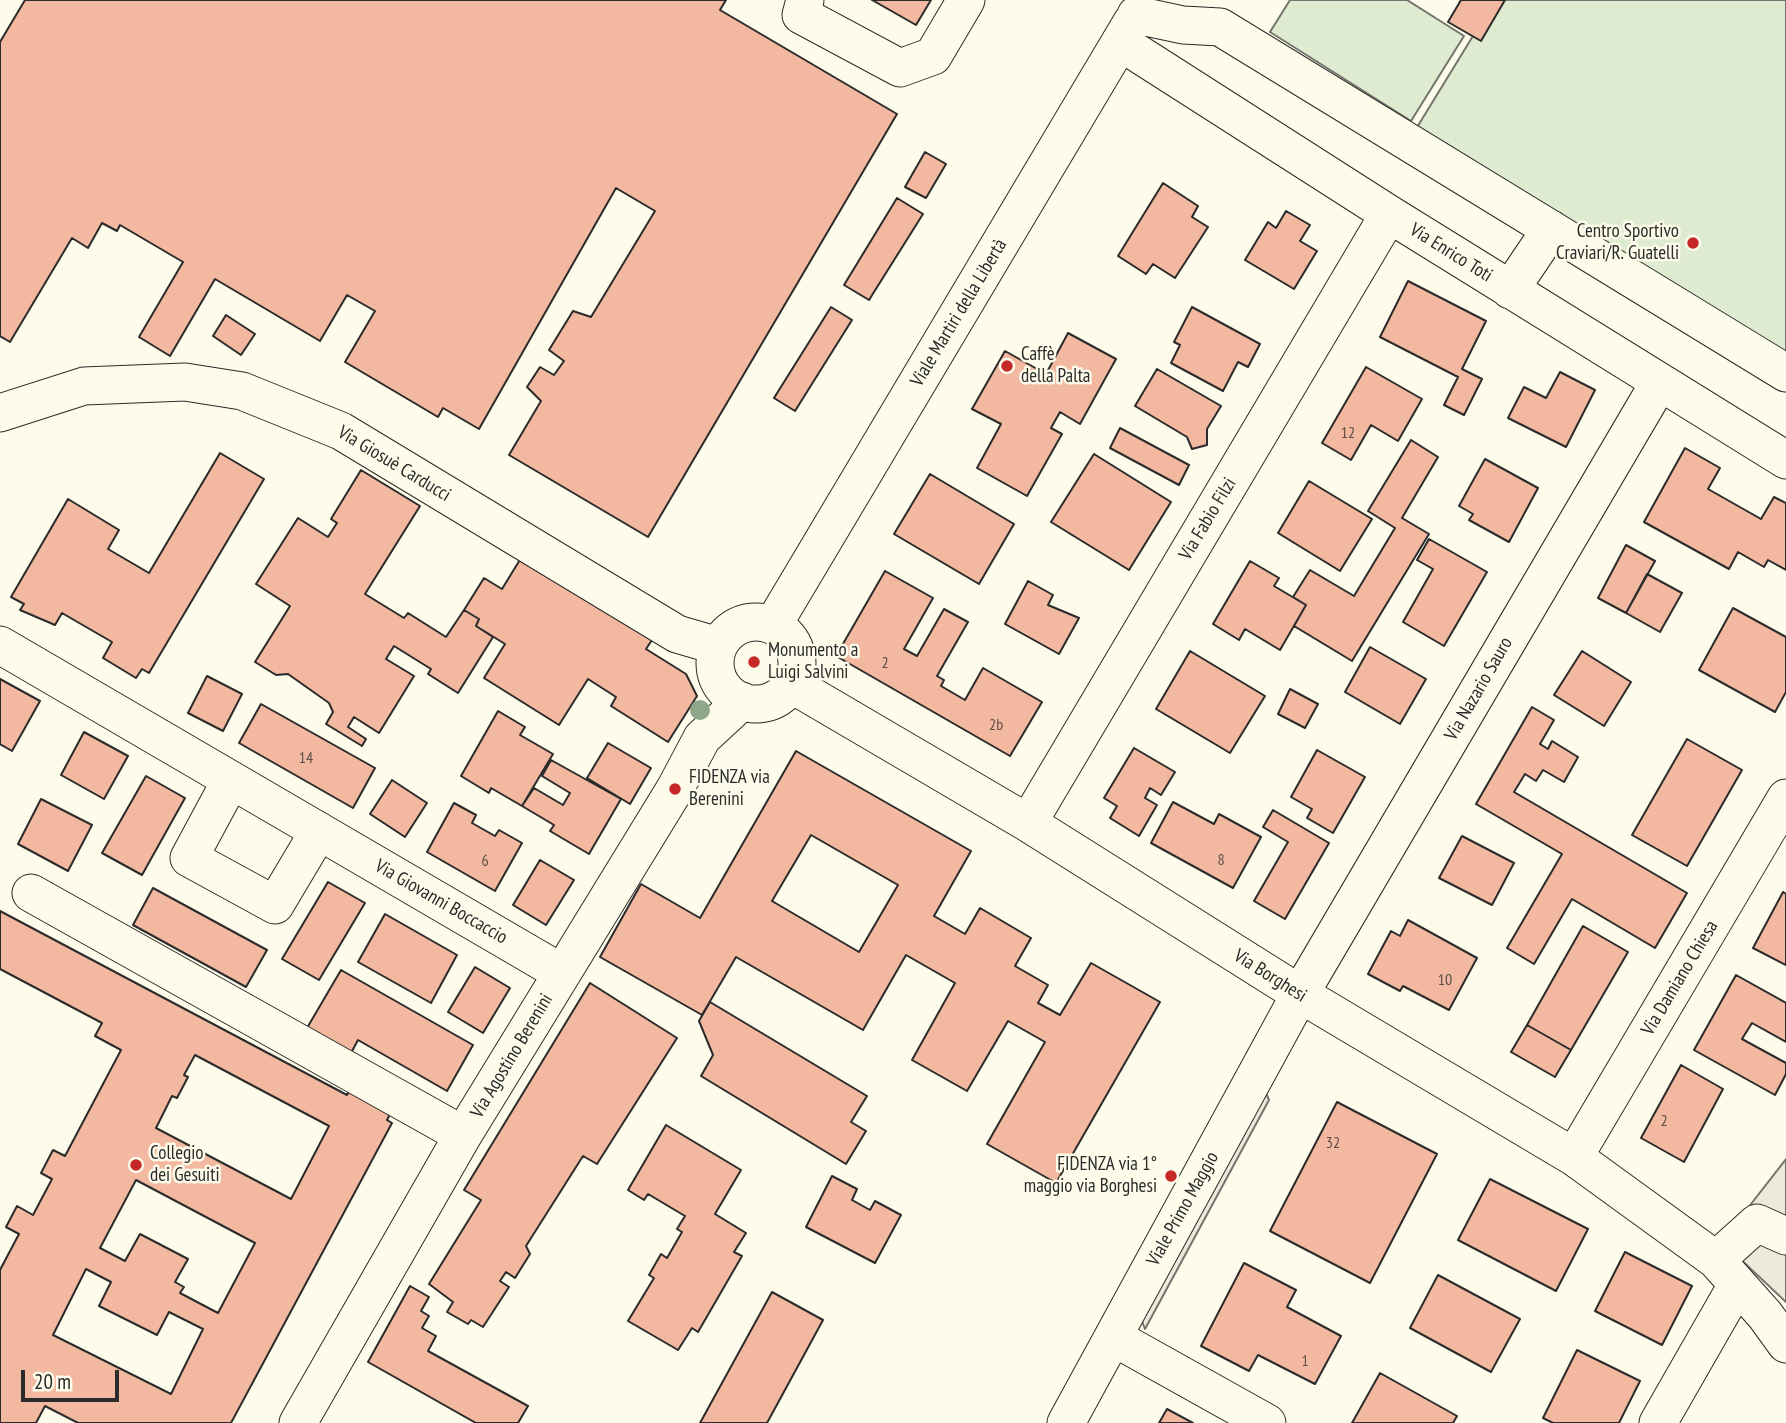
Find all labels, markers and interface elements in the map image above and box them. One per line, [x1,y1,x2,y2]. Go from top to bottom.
street label: Via Enrico Toti [1405,219,1497,287]
place label: Centro Sportivo Craviari/R. Guatelli [1556,221,1679,265]
street label: Viale Martiri della Libertà [906,235,1012,391]
marker: Centro Sportivo Craviari/R. Guatelli [1685,235,1701,251]
place label: Caffè della Palta [1021,344,1090,388]
marker: Caffè della Palta [999,358,1015,374]
street label: Via Giosuè Carducci [333,421,455,507]
house number: 12 [1341,423,1355,443]
street label: Via Fabio Filzi [1175,474,1241,564]
street label: Via Nazario Sauro [1440,633,1518,745]
place label: Monumento a Luigi Salvini [768,640,858,684]
house number: 2 [881,653,889,673]
marker: Monumento a Luigi Salvini [746,654,762,670]
house number: 2b [989,715,1003,735]
house number: 14 [299,748,313,768]
place label: FIDENZA via Berenini [689,767,770,811]
marker: FIDENZA via Berenini [667,781,683,797]
house number: 8 [1217,850,1225,870]
house number: 6 [481,851,489,871]
street label: Via Giovanni Boccaccio [371,855,511,949]
street label: Via Damiano Chiesa [1637,916,1723,1040]
street label: Via Borghesi [1229,945,1311,1007]
house number: 10 [1438,970,1452,990]
street label: Via Agostino Berenini [466,990,558,1122]
house number: 2 [1660,1111,1668,1131]
house number: 32 [1326,1133,1340,1153]
place label: Collegio dei Gesuiti [150,1143,220,1187]
street label: Viale Primo Maggio [1142,1148,1224,1270]
place label: FIDENZA via 1° maggio via Borghesi [1024,1154,1157,1198]
marker: Collegio dei Gesuiti [128,1157,144,1173]
marker: FIDENZA via 1° maggio via Borghesi [1163,1168,1179,1184]
house number: 1 [1301,1351,1309,1371]
scale bar [24,1356,122,1400]
text: 20 m [34,1368,71,1395]

